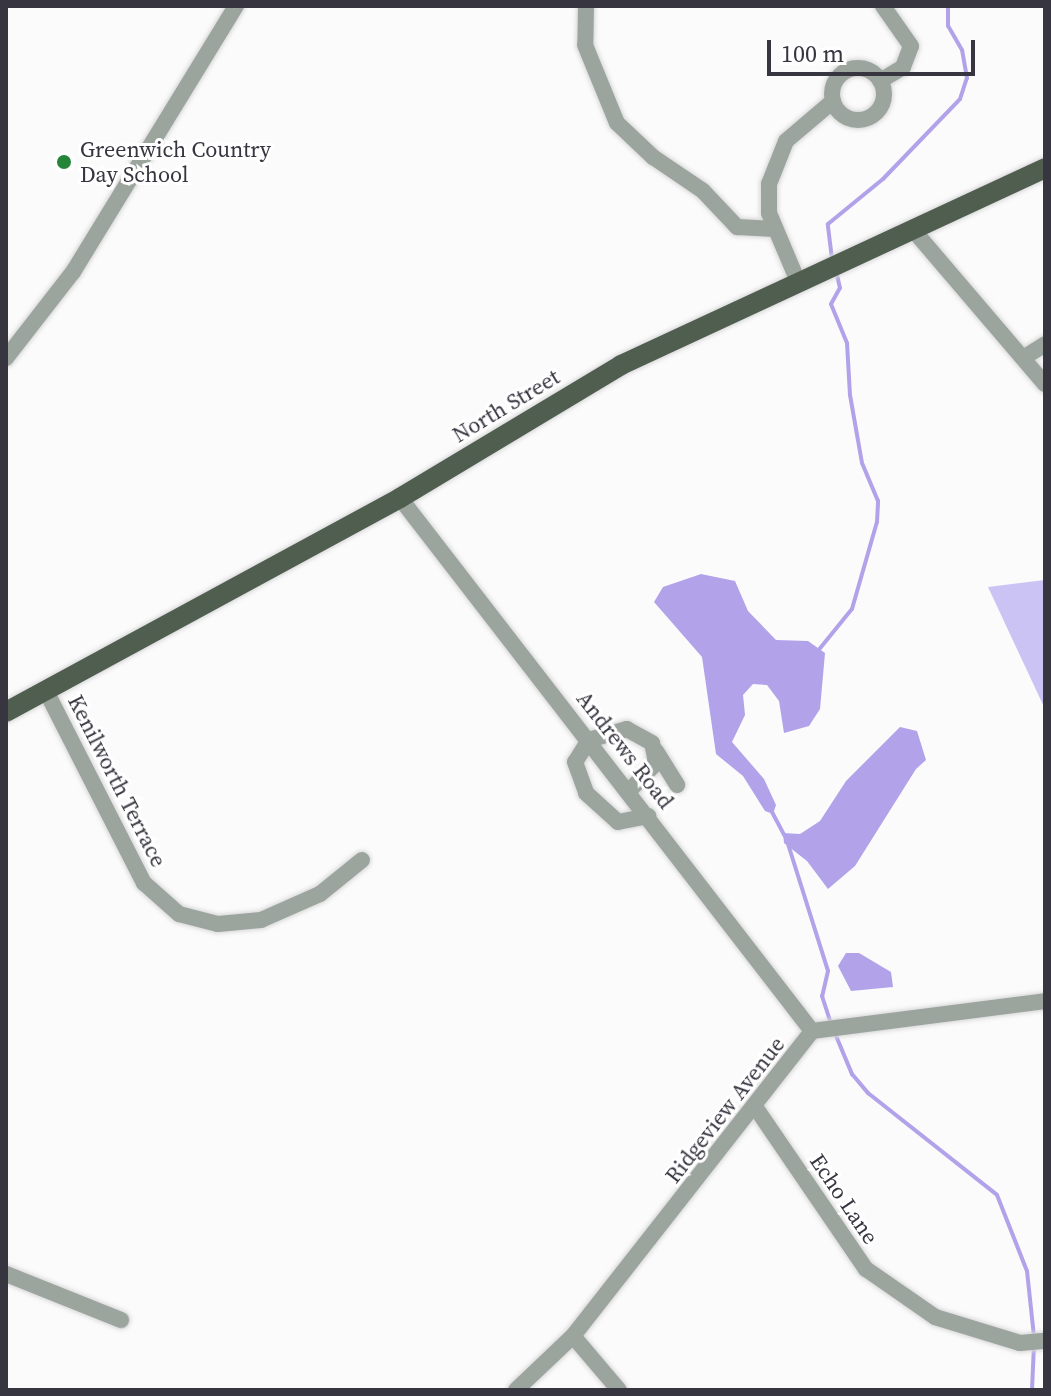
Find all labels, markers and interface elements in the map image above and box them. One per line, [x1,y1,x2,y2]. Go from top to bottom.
scale bar [771,24,979,74]
text: 100 m [781,37,844,70]
place label: Greenwich Country Day School [80,136,271,188]
marker: Greenwich Country Day School [55,153,73,171]
street label: North Street [448,364,564,448]
street label: Andrews Road [571,686,679,814]
street label: Kenilworth Terrace [62,690,172,872]
street label: Ridgeview Avenue [660,1032,790,1188]
street label: Echo Lane [804,1149,884,1249]

